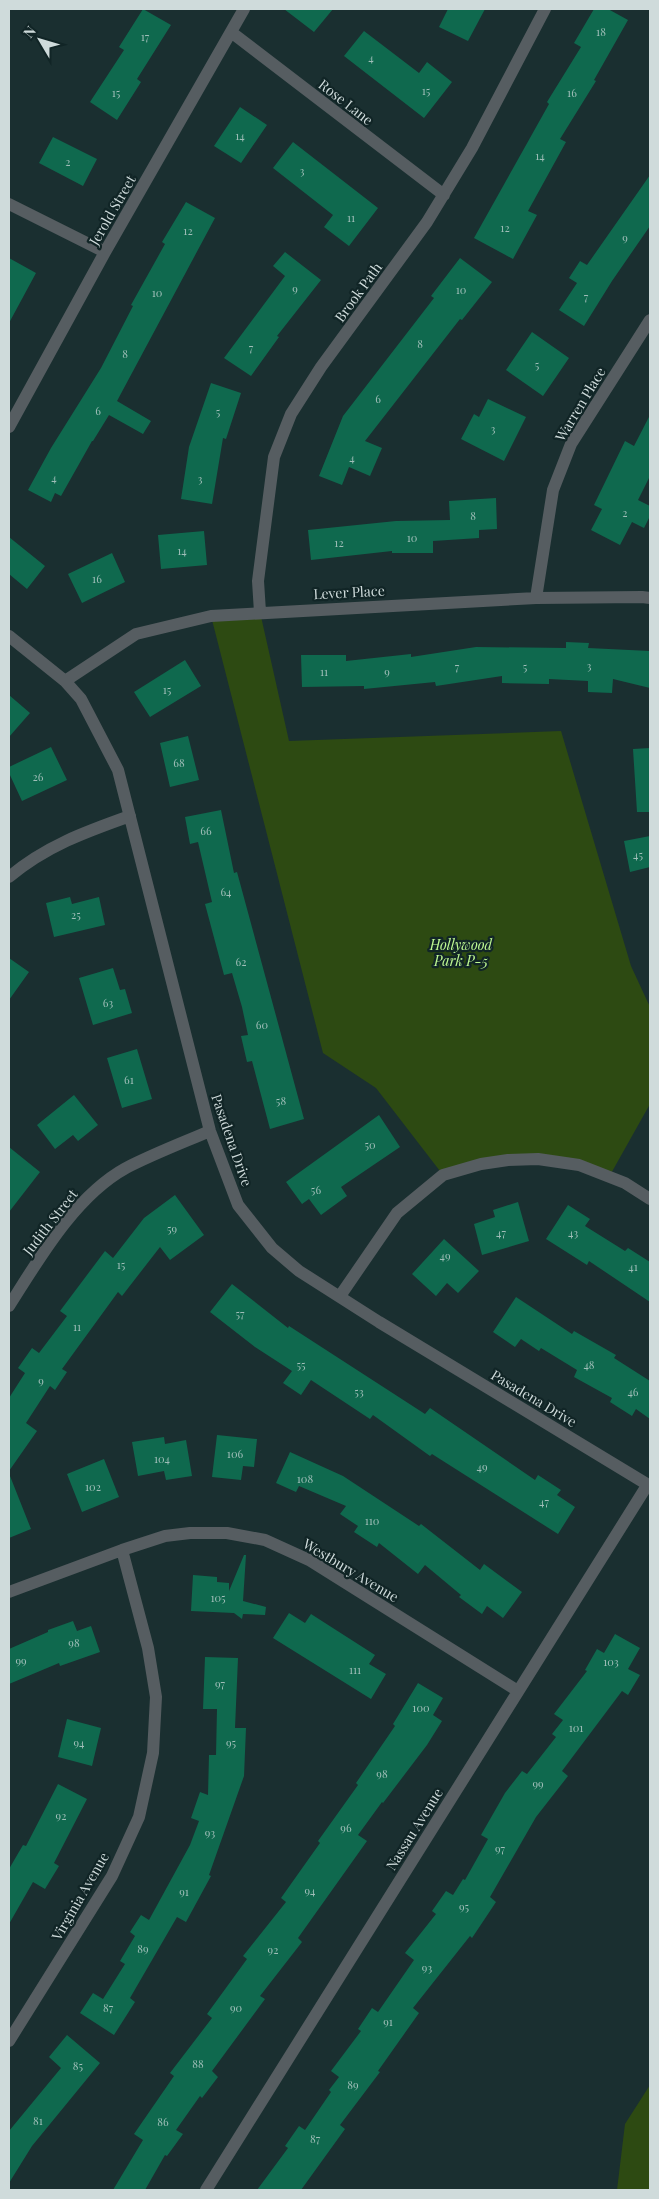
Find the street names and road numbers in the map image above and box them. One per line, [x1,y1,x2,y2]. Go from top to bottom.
street label: Rose Lane [315,75,377,129]
street label: Jerold Street [84,171,140,249]
street label: Brook Path [330,258,386,326]
street label: Warren Place [550,364,610,445]
street label: Lever Place [313,581,385,603]
street label: Pasadena Drive [207,1091,257,1189]
street label: Judith Street [18,1184,82,1260]
street label: Pasadena Drive [488,1365,580,1431]
street label: Westbury Avenue [299,1533,402,1606]
street label: Nassau Avenue [381,1784,447,1874]
street label: Virginia Avenue [47,1848,113,1944]

